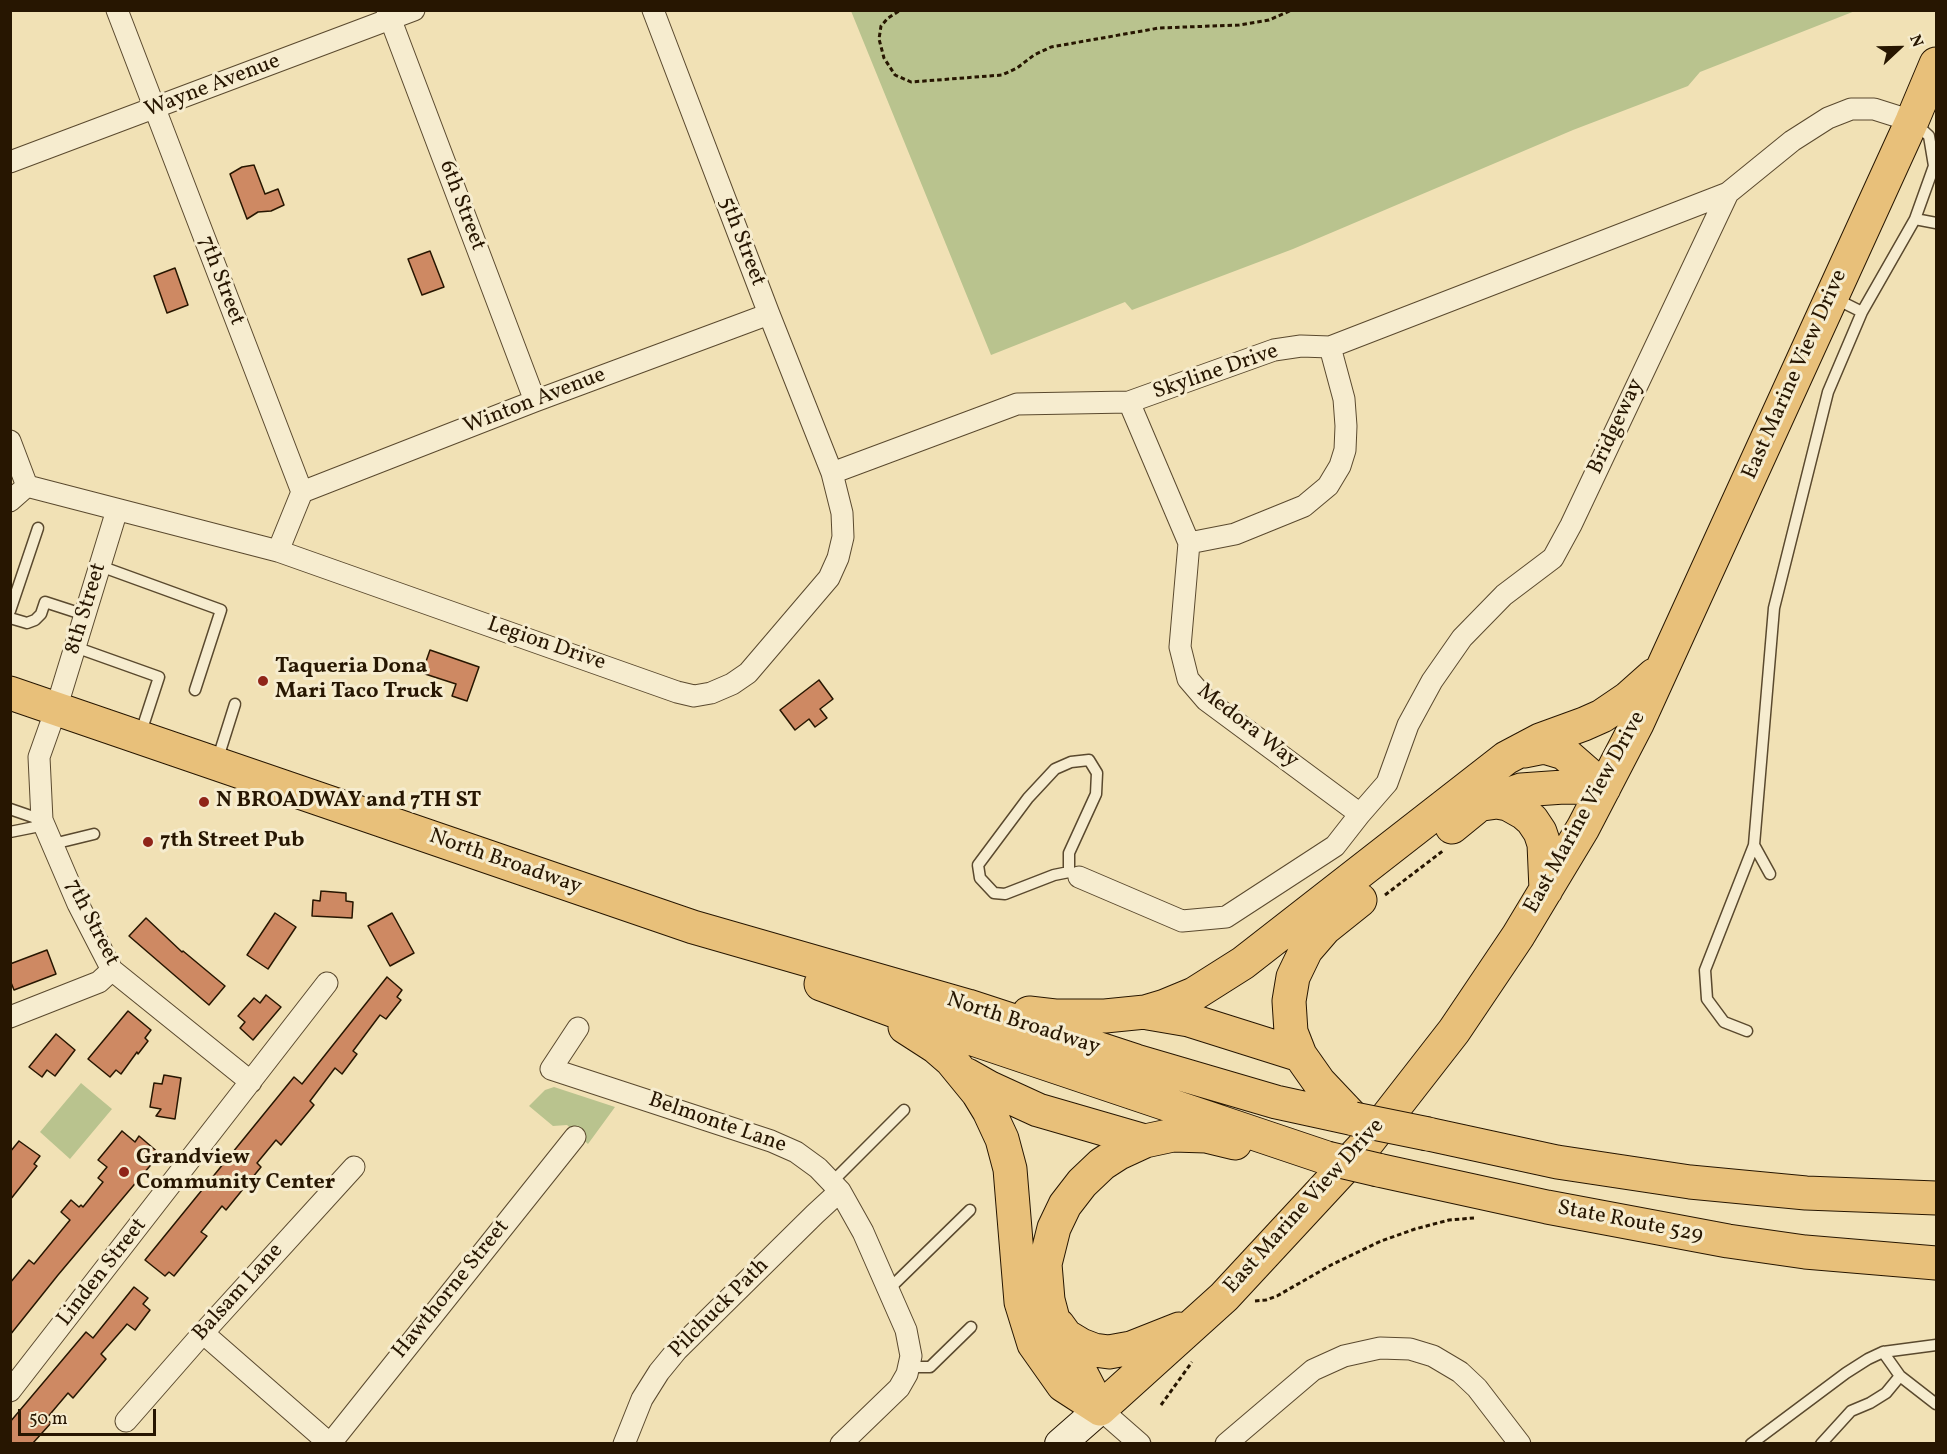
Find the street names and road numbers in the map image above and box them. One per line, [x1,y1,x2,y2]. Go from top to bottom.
street label: Wayne Avenue [142,49,284,125]
street label: 6th Street [432,157,490,255]
street label: 5th Street [712,194,770,290]
street label: 7th Street [191,233,249,329]
street label: East Marine View Drive [1738,266,1854,484]
street label: Skyline Drive [1150,339,1282,407]
street label: Winton Avenue [460,363,610,441]
street label: Bridgeway [1583,375,1651,479]
street label: 8th Street [61,560,113,658]
street label: Legion Drive [483,612,609,678]
street label: Medora Way [1191,679,1303,775]
street label: East Marine View Drive [1519,707,1653,919]
street label: North Broadway [425,825,585,901]
street label: 7th Street [58,875,124,971]
street label: North Broadway [943,988,1103,1062]
street label: Belmonte Lane [645,1088,789,1160]
street label: East Marine View Drive [1219,1114,1391,1300]
street label: State Route 529 [1555,1196,1705,1250]
street label: Linden Street [53,1214,153,1332]
street label: Hawthorne Street [388,1215,516,1365]
street label: Balsam Lane [188,1239,290,1347]
street label: Pilchuck Path [664,1253,776,1365]

